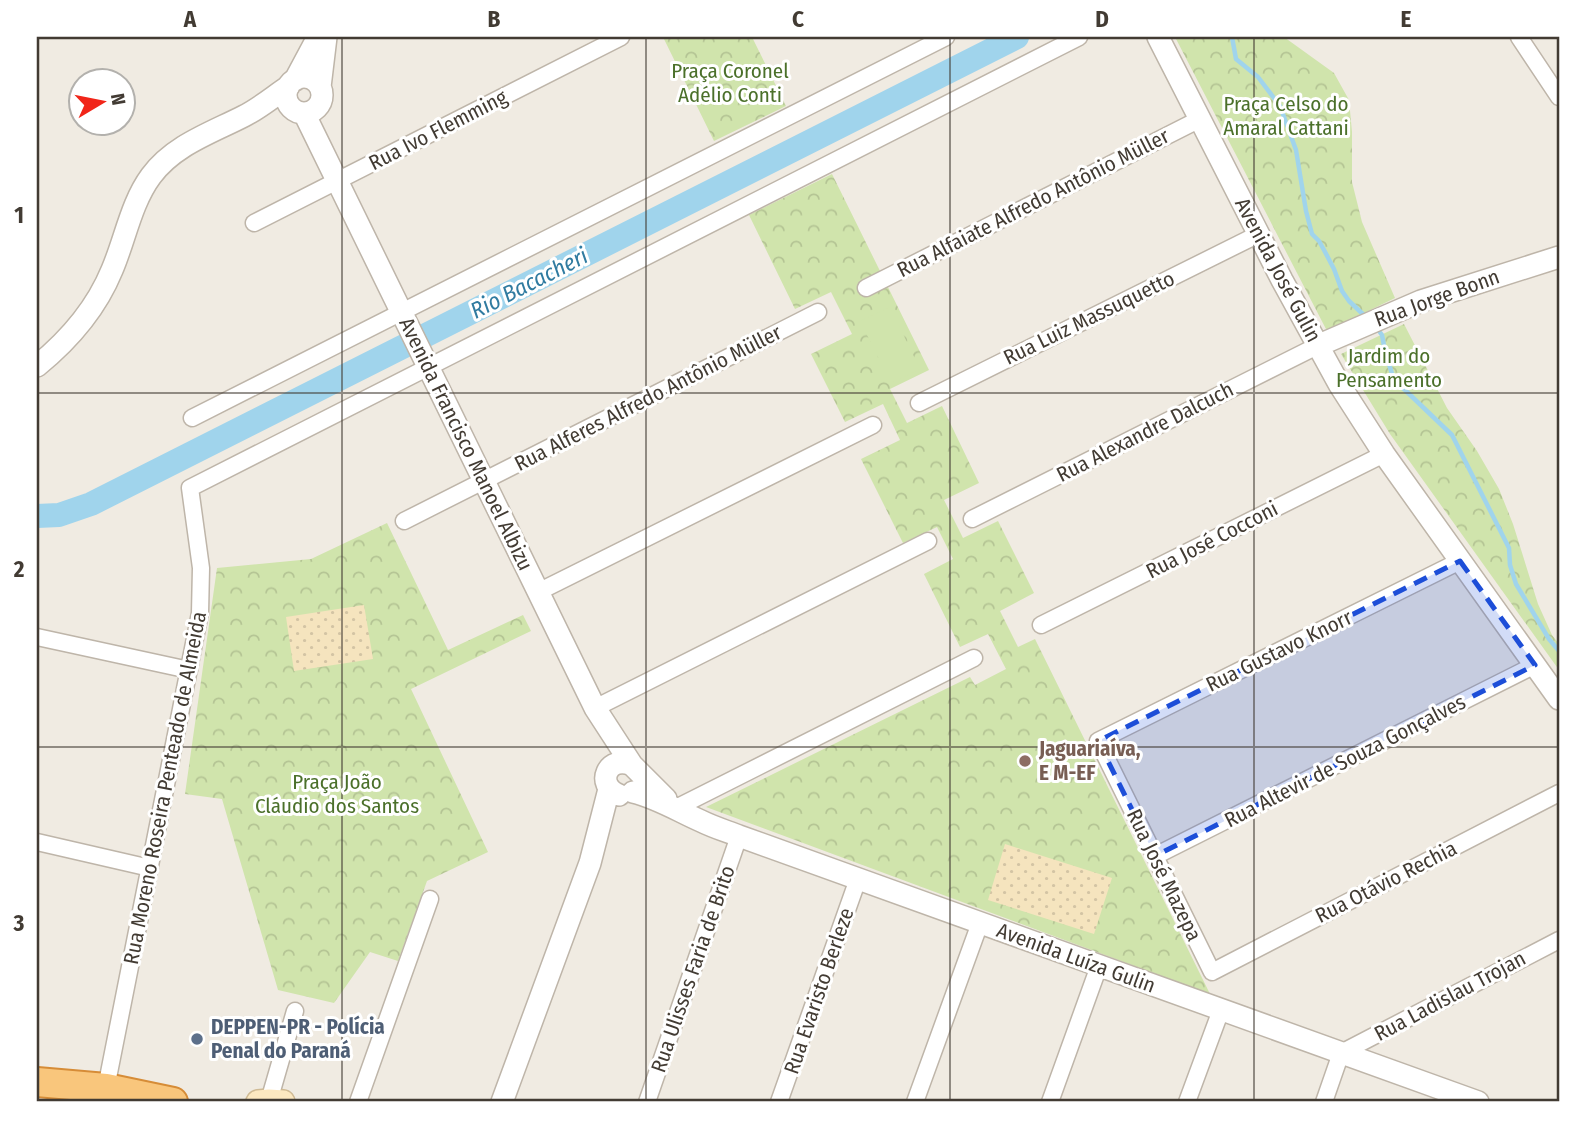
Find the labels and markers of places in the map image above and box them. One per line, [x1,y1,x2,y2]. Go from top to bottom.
place label: Jaguariaíva, E M-EF [1038,736,1141,786]
marker: Jaguariaíva, E M-EF [1017,753,1033,769]
place label: DEPPEN-PR - Polícia Penal do Paraná [211,1014,385,1064]
marker: DEPPEN-PR - Polícia Penal do Paraná [189,1031,205,1047]

